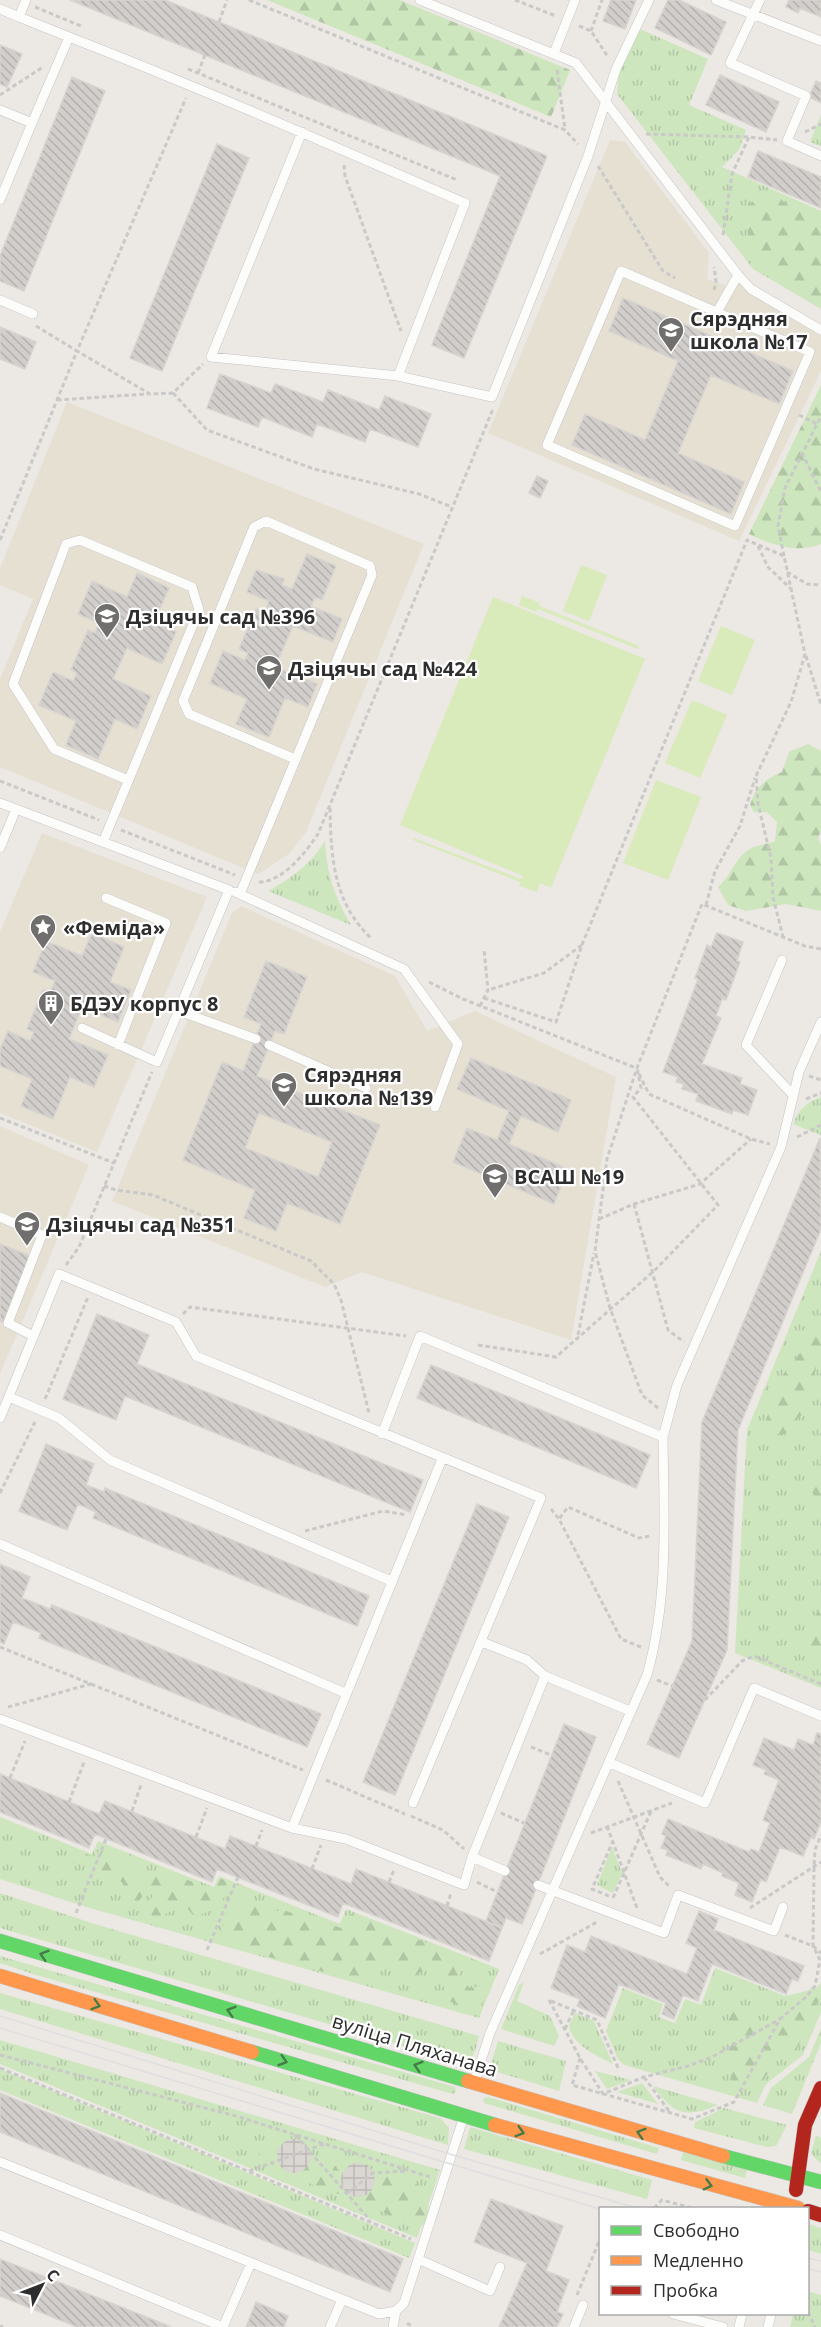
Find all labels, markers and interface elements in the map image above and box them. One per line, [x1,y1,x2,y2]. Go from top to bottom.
place label: Сярэдняя школа №17 [690,305,808,355]
school or university icon: Сярэдняя школа №17 [656,315,686,353]
school or university icon: Дзіцячы сад №396 [92,601,122,639]
place label: Дзіцячы сад №396 [126,603,315,630]
school or university icon: Дзіцячы сад №424 [254,653,284,691]
place label: Дзіцячы сад №424 [288,655,478,682]
place icon: «Феміда» [28,912,58,950]
place label: «Феміда» [63,914,165,941]
building icon: БДЭУ корпус 8 [36,988,66,1026]
place label: БДЭУ корпус 8 [70,990,219,1017]
place label: Сярэдняя школа №139 [304,1061,433,1111]
school or university icon: Сярэдняя школа №139 [269,1070,299,1108]
school or university icon: ВСАШ №19 [480,1161,510,1199]
place label: ВСАШ №19 [514,1163,624,1190]
school or university icon: Дзіцячы сад №351 [12,1209,42,1247]
place label: Дзіцячы сад №351 [46,1211,235,1238]
one-way arrow [39,1950,50,1962]
one-way arrow [90,1998,101,2010]
one-way arrow [226,2006,237,2018]
street label: вуліца Пляханава [329,2007,501,2083]
one-way arrow [277,2054,288,2066]
one-way arrow [413,2061,424,2074]
one-way arrow [515,2125,525,2137]
one-way arrow [636,2128,647,2140]
one-way arrow [703,2177,713,2190]
legend [599,2207,809,2315]
text: Свободно [653,2218,740,2242]
text: Медленно [653,2248,744,2272]
north arrow [12,2255,72,2315]
text: С [42,2264,65,2286]
text: Пробка [653,2278,718,2302]

